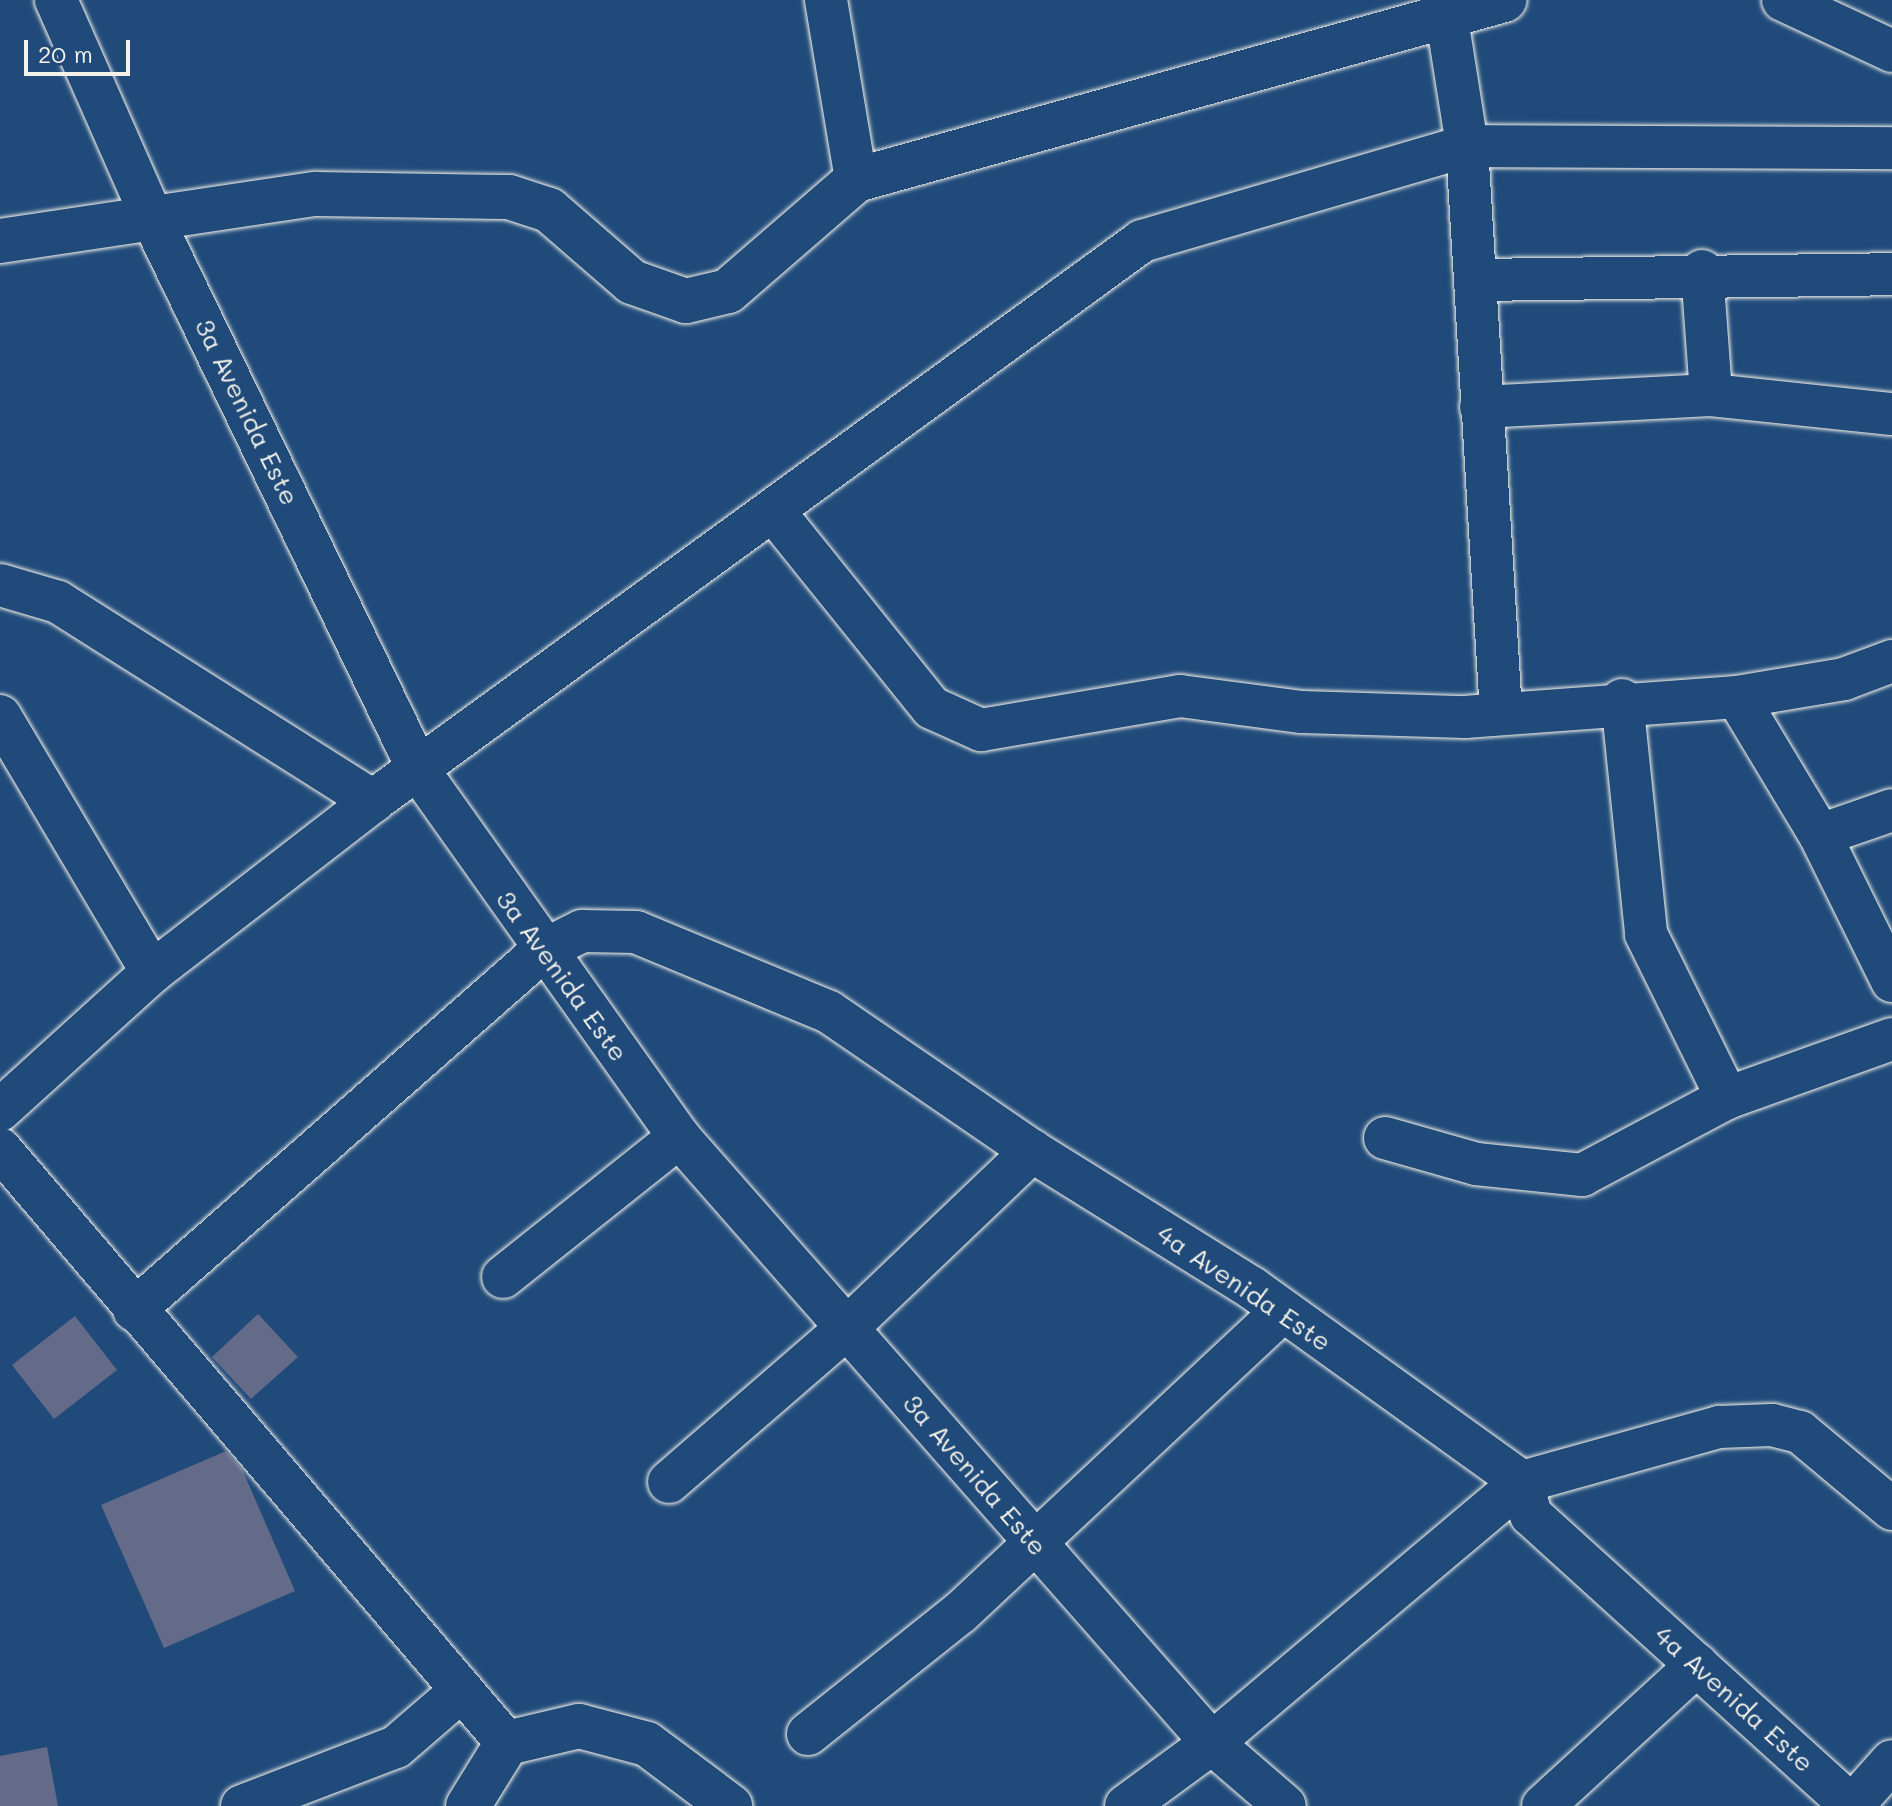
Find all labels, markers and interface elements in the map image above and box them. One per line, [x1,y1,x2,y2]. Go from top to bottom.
scale bar [28,24,134,74]
text: 20 m [38,38,93,69]
street label: 3a Avenida Este [188,314,306,510]
street label: 3a Avenida Este [490,885,634,1067]
street label: 4a Avenida Este [1151,1218,1337,1358]
street label: 3a Avenida Este [896,1388,1054,1562]
street label: 4a Avenida Este [1648,1619,1820,1779]

